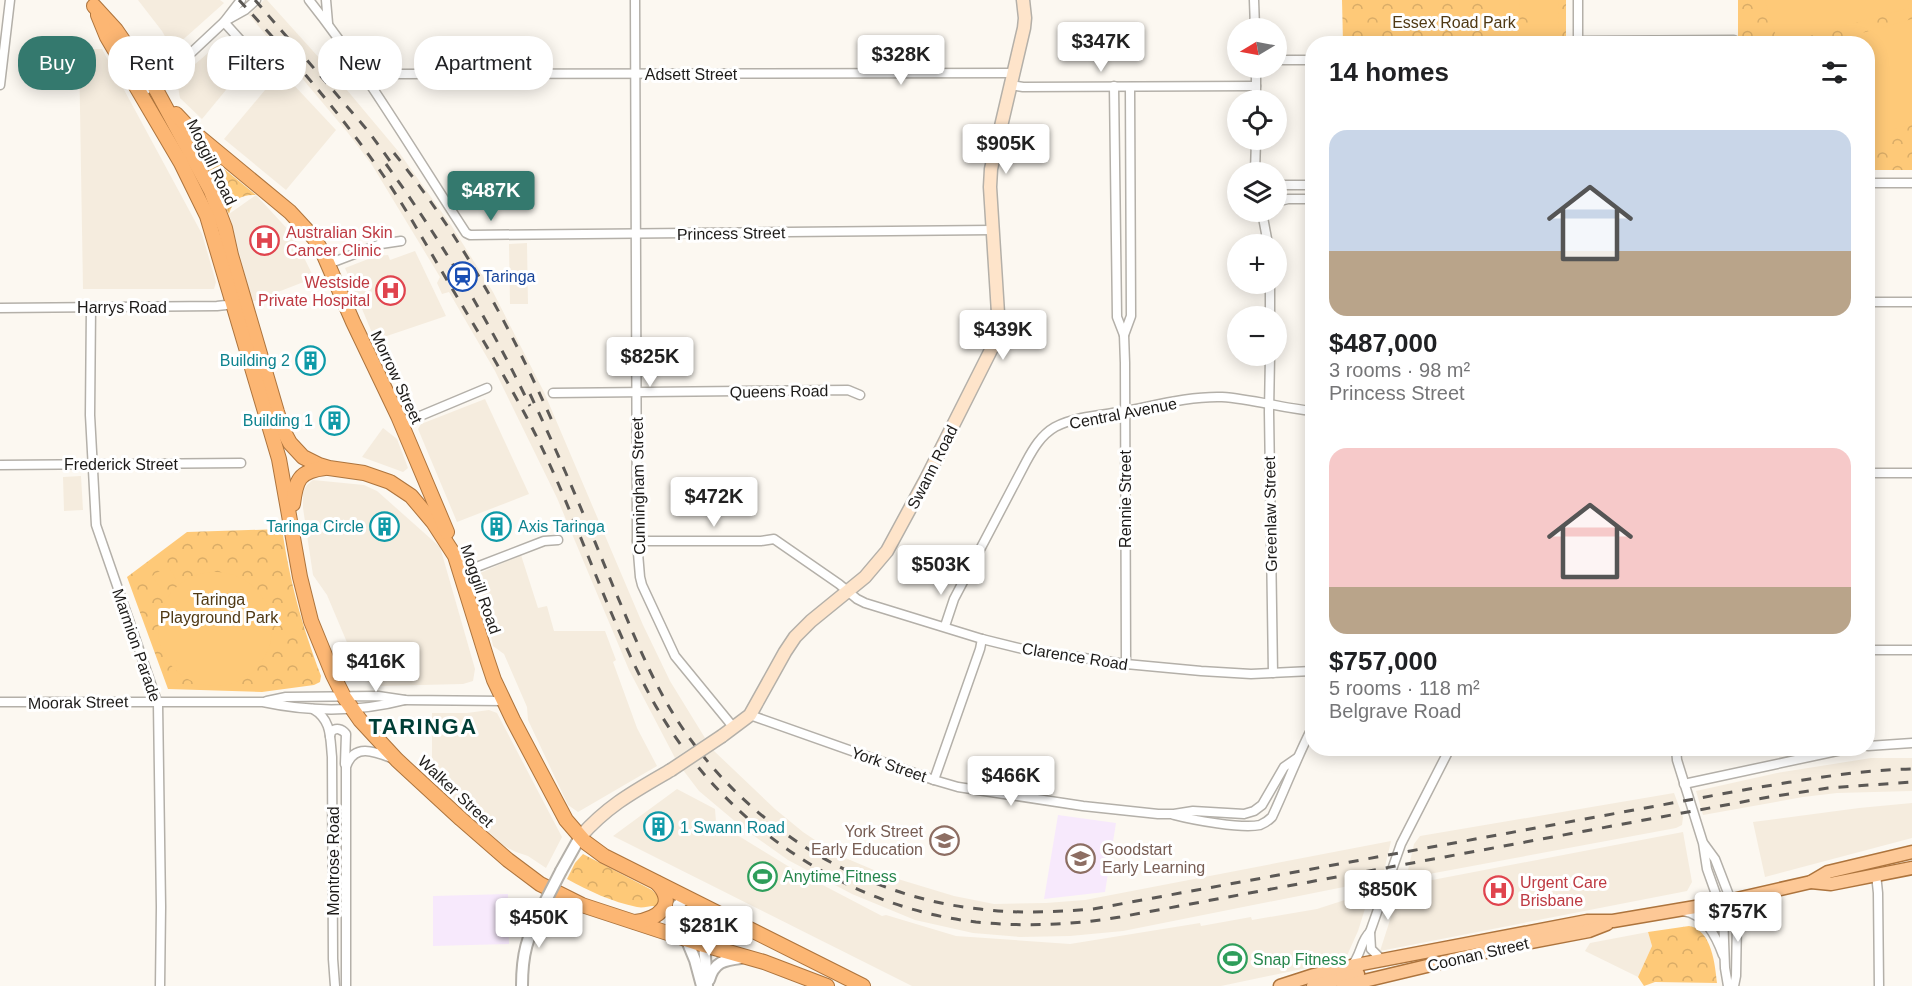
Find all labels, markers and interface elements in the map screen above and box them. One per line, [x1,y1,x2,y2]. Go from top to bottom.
park label: Essex Road Park [1392,14,1517,31]
north arrow [1227,18,1287,78]
map controls [1227,18,1287,366]
pin: $347K [1059,22,1143,73]
text: $347K [1072,30,1130,52]
pin: $328K [859,35,943,86]
chip: Buy [18,36,96,90]
chip: Rent [108,36,195,90]
chip: Filters [207,36,306,90]
chip: New [318,36,402,90]
chip: Apartment [414,36,553,90]
text: $328K [872,43,930,65]
icon: filters [1818,56,1851,89]
text: 14 homes [1329,57,1449,87]
street label: Adsett Street [645,66,738,83]
button: locate [1227,90,1287,150]
street label: Moggill Road [183,117,240,208]
pin: $905K [964,124,1048,175]
text: $905K [977,132,1035,154]
button: layers [1227,162,1287,222]
icon: home [1536,169,1644,277]
pin: $487K [449,171,533,222]
text: $487K [462,179,520,201]
place label: Australian Skin Cancer Clinic [286,224,393,259]
street label: Princess Street [677,224,786,243]
hospital icon: Australian Skin Cancer Clinic [249,225,281,257]
button: + [1227,234,1287,294]
station icon: Taringa [446,260,478,292]
place label: Taringa [483,268,536,285]
place label: Westside Private Hospital [258,274,370,309]
hospital icon: Westside Private Hospital [375,275,407,307]
street label: Harrys Road [77,299,167,316]
button: − [1227,306,1287,366]
pin: $439K [961,310,1045,361]
text: $439K [974,318,1032,340]
street label: Morrow Street [368,328,426,427]
text: $487,000 [1329,328,1437,358]
pin: $825K [608,337,692,388]
building icon: Building 2 [295,344,327,376]
text: $825K [621,345,679,367]
place label: Building 2 [220,352,290,369]
text: 3 rooms · 98 m² [1329,359,1470,381]
street label: Queens Road [730,382,829,401]
text: Princess Street [1329,382,1465,404]
street label: Central Avenue [1068,395,1178,432]
building icon: Building 1 [318,404,350,436]
place label: Building 1 [243,412,313,429]
street label: Cunningham Street [629,416,648,555]
street label: Swann Road [904,423,961,512]
street label: Rennie Street [1117,450,1134,548]
street label: Greenlaw Street [1261,455,1280,572]
street label: Frederick Street [64,456,178,473]
pin: $472K [672,477,756,528]
text: $472K [685,485,743,507]
icon: home [1536,487,1644,595]
building icon: Taringa Circle [369,510,401,542]
building icon: Axis Taringa [481,510,513,542]
place label: Taringa Circle [266,518,364,535]
place label: Axis Taringa [518,518,605,535]
street label: Moggill Road [457,542,504,636]
pin: $503K [899,545,983,596]
text: $503K [912,553,970,575]
street label: Marmion Parade [109,586,164,704]
park label: Taringa Playground Park [160,591,279,626]
street label: Clarence Road [1021,640,1129,673]
pin: $416K [334,642,418,693]
text: $757,000 [1329,646,1437,676]
text: $416K [347,650,405,672]
text: 5 rooms · 118 m² [1329,677,1480,699]
street label: Moorak Street [28,693,129,712]
text: Belgrave Road [1329,700,1461,722]
district label: TARINGA [368,714,478,739]
street label: York Street [849,744,929,785]
street label: Walker Street [415,752,497,831]
pin: $466K [969,756,1053,807]
text: $466K [982,764,1040,786]
street label: Montrose Road [325,806,342,916]
building icon: 1 Swann Road [643,811,675,843]
place label: 1 Swann Road [680,819,785,836]
place label: York Street Early Education [811,823,924,858]
school or university icon: York Street Early Education [928,824,960,856]
place label: Goodstart Early Learning [1102,841,1205,876]
school or university icon: Goodstart Early Learning [1065,842,1097,874]
sports icon: Anytime Fitness [746,860,778,892]
place label: Anytime Fitness [783,868,897,885]
pin: $850K [1346,870,1430,921]
place label: Urgent Care Brisbane [1520,874,1607,909]
hospital icon: Urgent Care Brisbane [1483,875,1515,907]
text: $850K [1359,878,1417,900]
pin: $757K [1696,892,1780,943]
pin: $450K [497,898,581,949]
text: $757K [1709,900,1767,922]
text: $450K [510,906,568,928]
pin: $281K [667,906,751,957]
text: $281K [680,914,738,936]
street label: Coonan Street [1426,934,1531,974]
sports icon: Snap Fitness [1216,943,1248,975]
place label: Snap Fitness [1253,951,1346,968]

